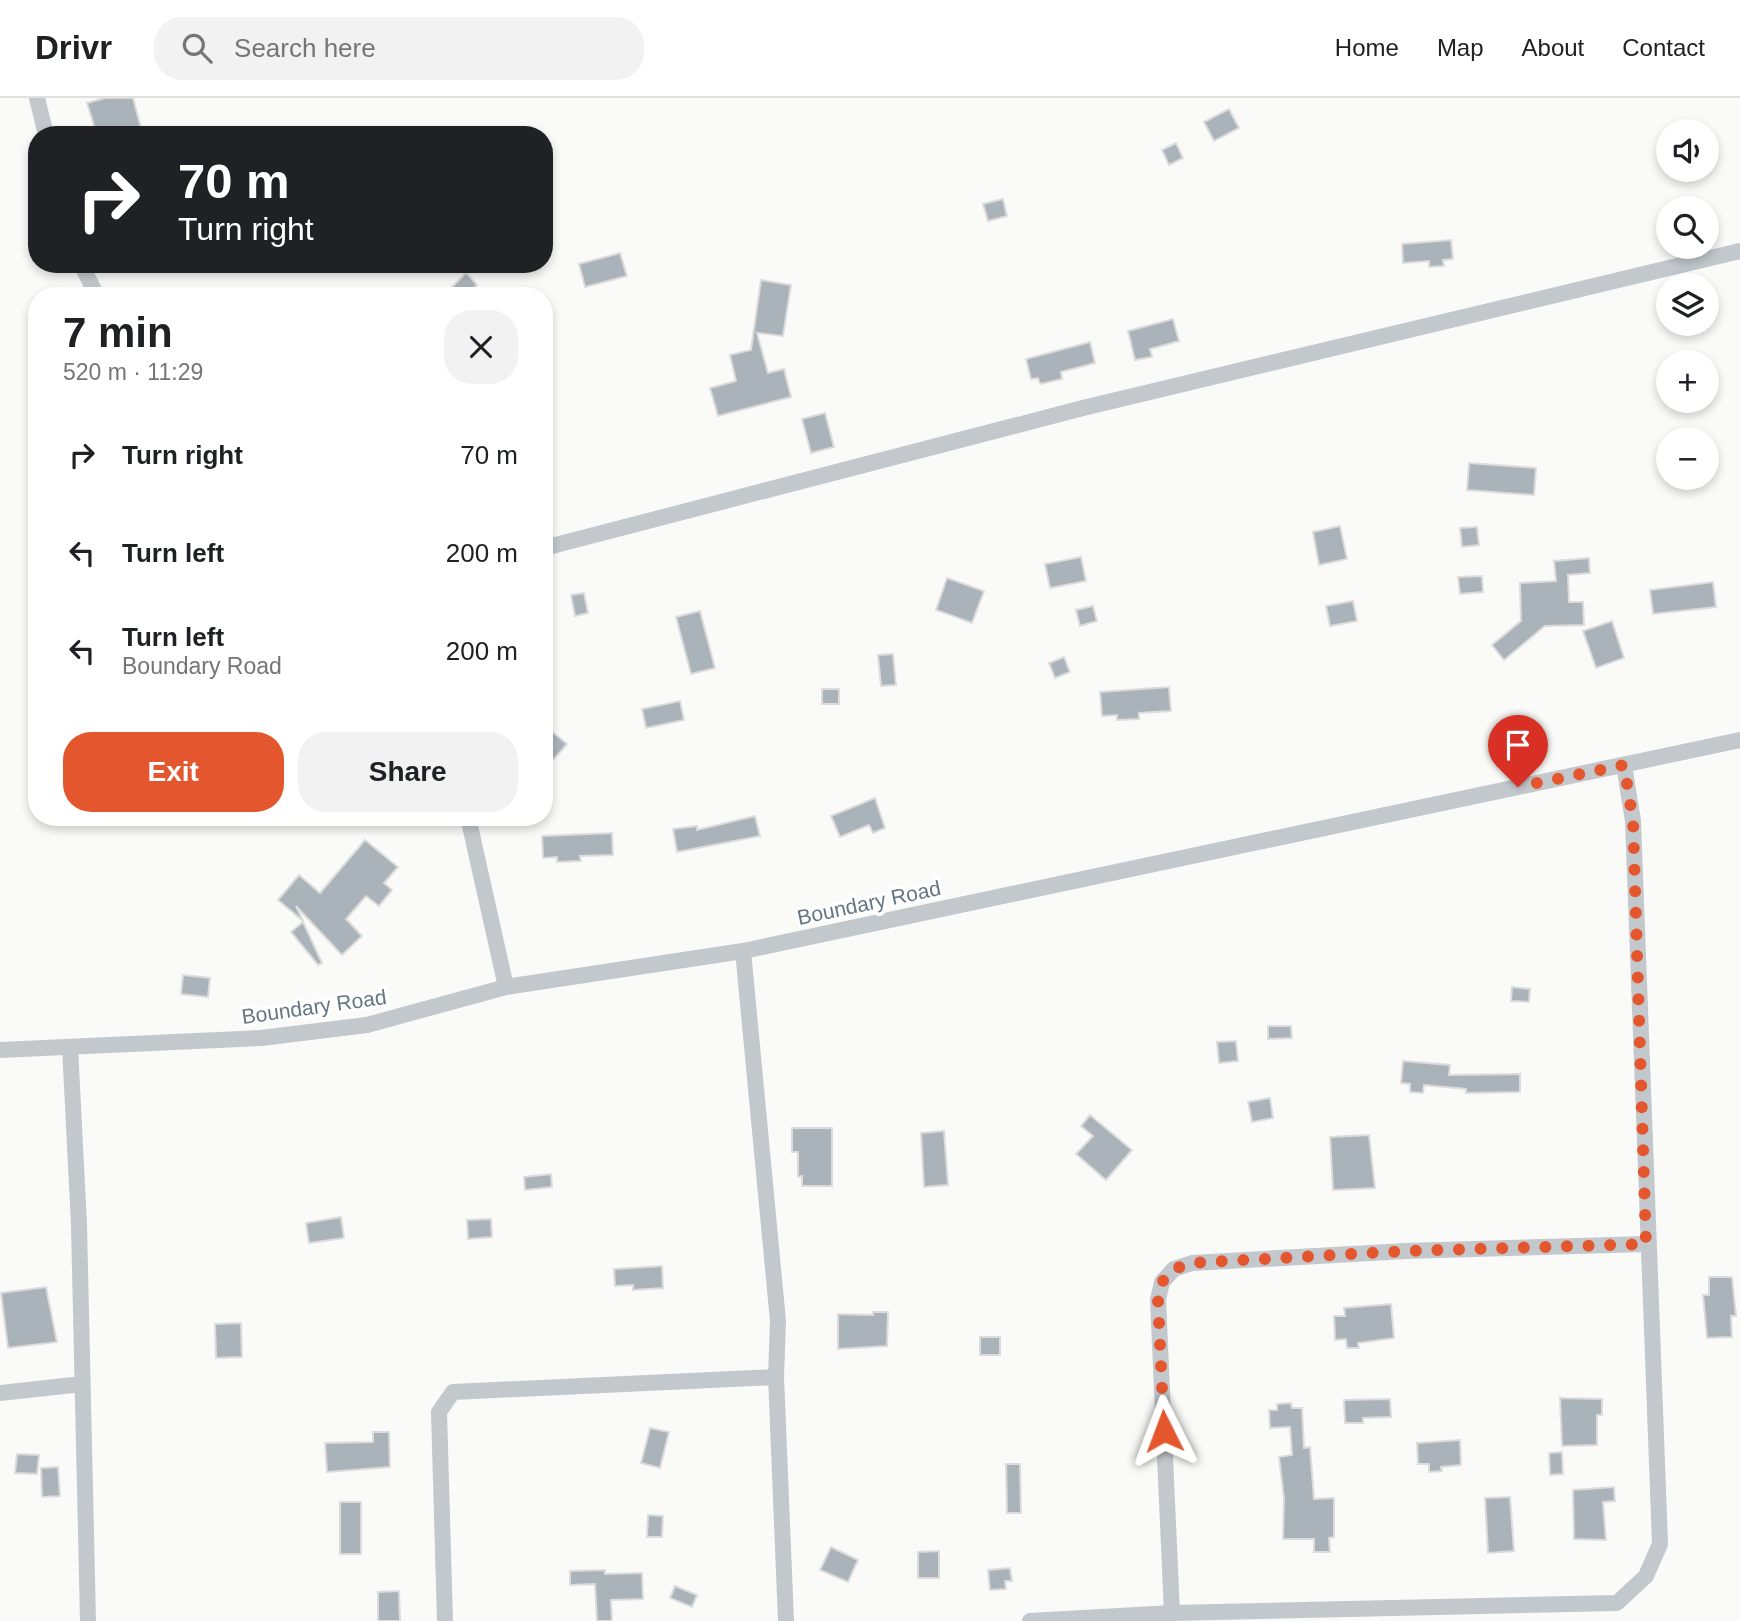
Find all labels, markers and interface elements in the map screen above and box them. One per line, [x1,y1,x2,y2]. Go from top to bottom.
search box [154,17,644,80]
text: Drivr [35,29,112,66]
icon: search [178,29,216,67]
text: Search here [234,33,376,63]
text: Home [1335,34,1399,61]
text: Map [1437,34,1484,61]
text: About [1522,34,1584,61]
text: Contact [1622,34,1705,61]
map controls [1656,119,1719,490]
button: sound [1656,119,1719,182]
icon: right [63,154,154,245]
text: 70 m [178,154,290,208]
button: search [1656,196,1719,259]
text: Turn right [178,211,314,247]
button: layers [1656,273,1719,336]
text: 7 min [63,309,173,356]
button: close [444,310,518,384]
button: + [1656,350,1719,413]
text: 520 m · 11:29 [63,359,203,385]
button: − [1656,427,1719,490]
icon: right [63,436,101,474]
text: Turn right [122,440,243,470]
text: 70 m [460,440,518,470]
icon: left [63,534,101,572]
text: Turn left [122,538,224,568]
text: 200 m [446,538,518,568]
text: Turn left [122,622,224,652]
icon: left [63,632,101,670]
text: 200 m [446,636,518,666]
text: Boundary Road [122,653,282,679]
pin [1488,715,1548,787]
icon: arrive [1499,726,1537,764]
button: Exit [63,732,284,812]
button: Share [298,732,518,812]
street label: Boundary Road [795,876,943,929]
street label: Boundary Road [240,985,388,1028]
position arrow [1127,1394,1201,1468]

